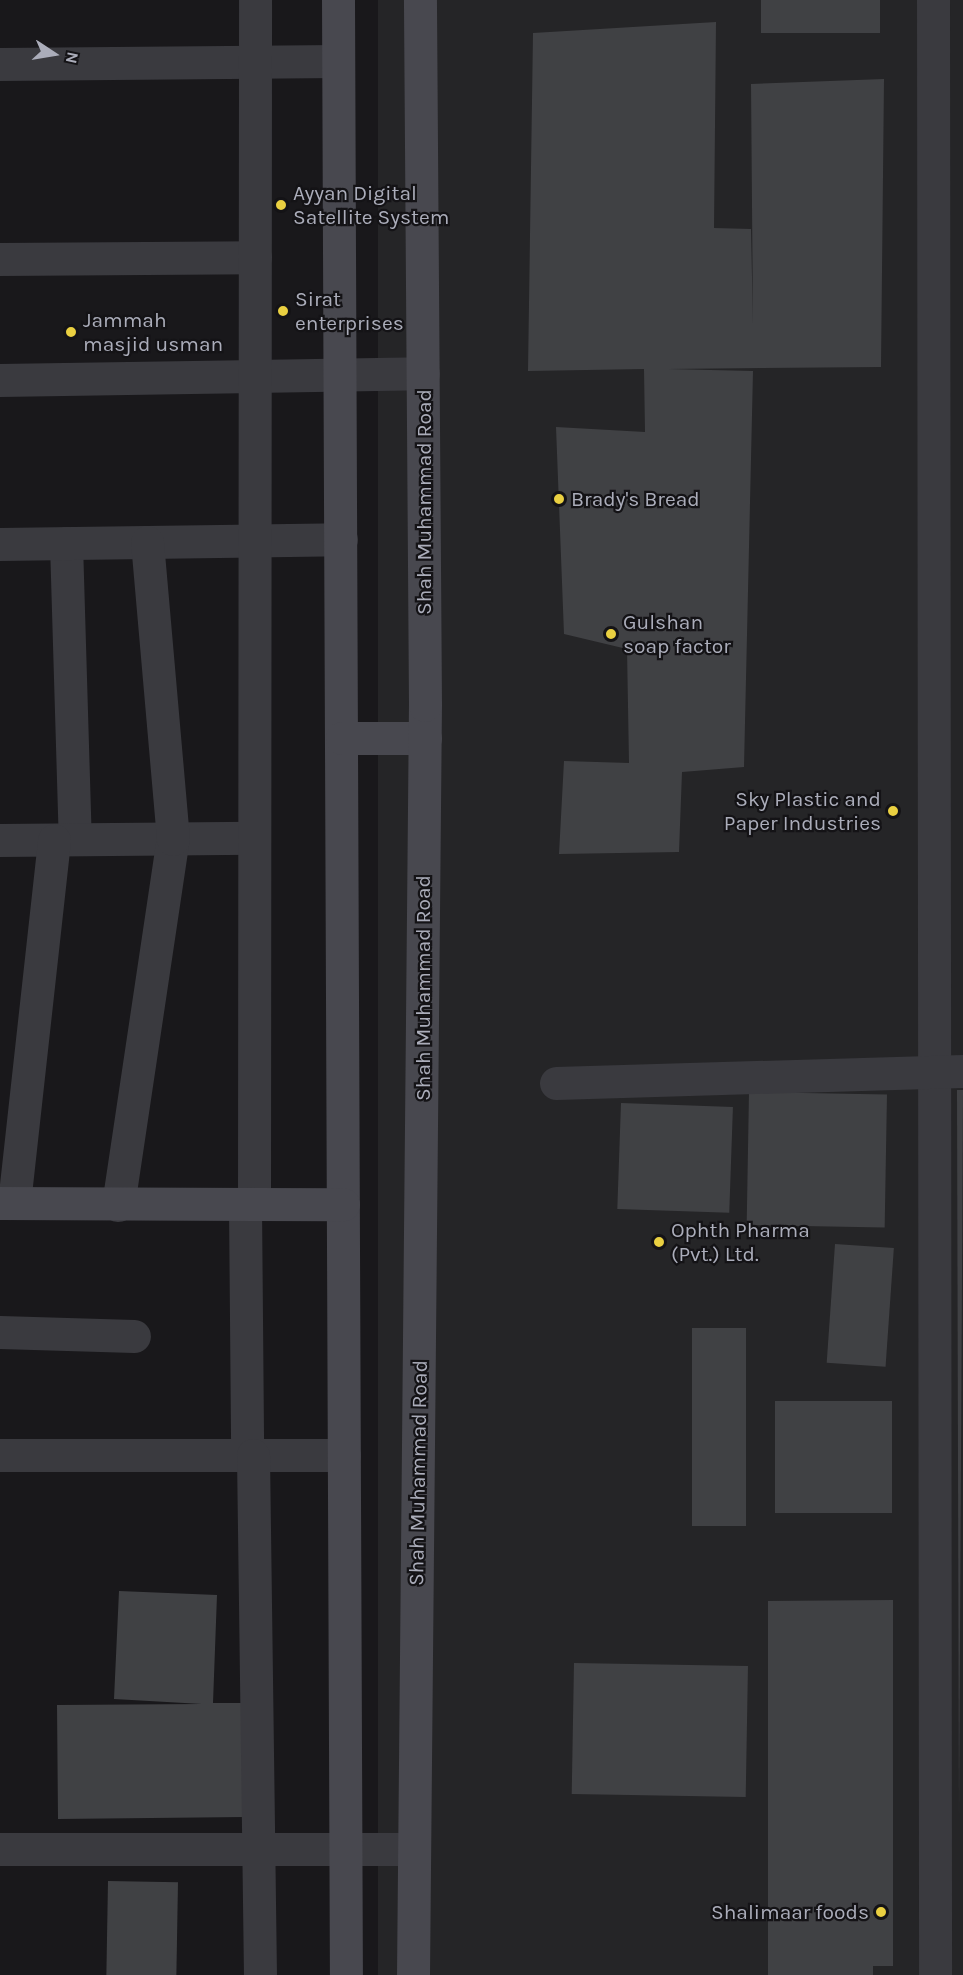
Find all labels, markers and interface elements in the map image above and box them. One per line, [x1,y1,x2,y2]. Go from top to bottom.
north arrow [24,24,84,84]
text: N [62,50,83,65]
place label: Ayyan Digital Satellite System [293,180,449,230]
marker: Ayyan Digital Satellite System [274,198,288,212]
place label: Sirat enterprises [295,286,404,336]
marker: Sirat enterprises [276,304,290,318]
place label: Jammah masjid usman [83,307,223,357]
marker: Jammah masjid usman [64,325,78,339]
street label: Shah Muhammad Road [411,389,437,615]
place label: Brady's Bread [571,486,700,512]
marker: Brady's Bread [552,492,566,506]
place label: Gulshan soap factor [623,609,731,659]
marker: Gulshan soap factor [604,627,618,641]
place label: Sky Plastic and Paper Industries [724,786,881,836]
marker: Sky Plastic and Paper Industries [886,804,900,818]
street label: Shah Muhammad Road [410,875,436,1101]
place label: Ophth Pharma (Pvt.) Ltd. [671,1217,810,1267]
marker: Ophth Pharma (Pvt.) Ltd. [652,1235,666,1249]
street label: Shah Muhammad Road [403,1360,433,1586]
place label: Shalimaar foods [711,1899,869,1925]
marker: Shalimaar foods [874,1905,888,1919]

